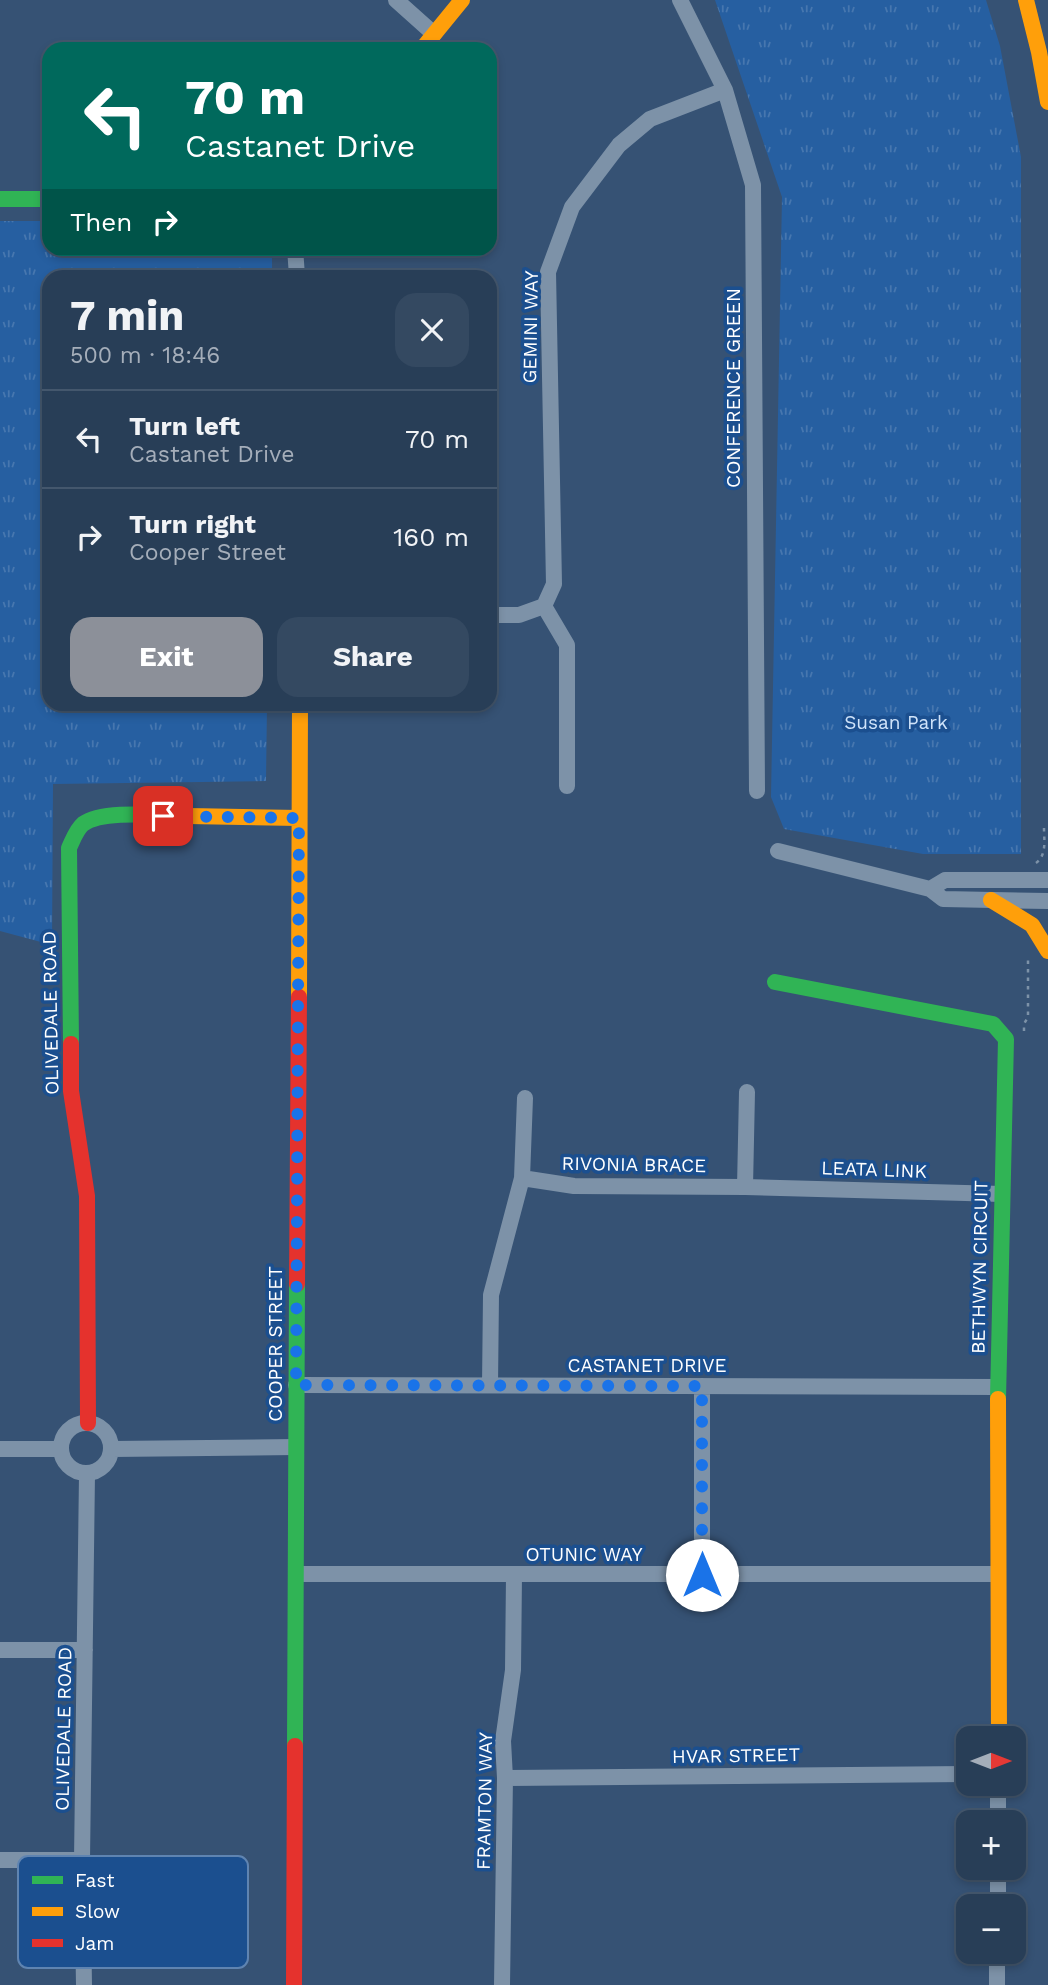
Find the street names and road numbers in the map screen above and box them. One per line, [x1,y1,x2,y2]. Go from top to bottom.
street label: GEMINI WAY [518,270,543,384]
street label: CONFERENCE GREEN [722,288,745,488]
street label: OLIVEDALE ROAD [38,931,63,1095]
street label: RIVONIA BRACE [561,1152,707,1177]
street label: LEATA LINK [821,1156,927,1183]
street label: BETHWYN CIRCUIT [966,1180,993,1354]
street label: COOPER STREET [264,1266,287,1422]
street label: CASTANET DRIVE [567,1354,727,1377]
street label: OTUNIC WAY [525,1543,643,1566]
street label: OLIVEDALE ROAD [51,1647,76,1811]
street label: FRAMTON WAY [472,1732,497,1870]
street label: HVAR STREET [672,1743,800,1768]

